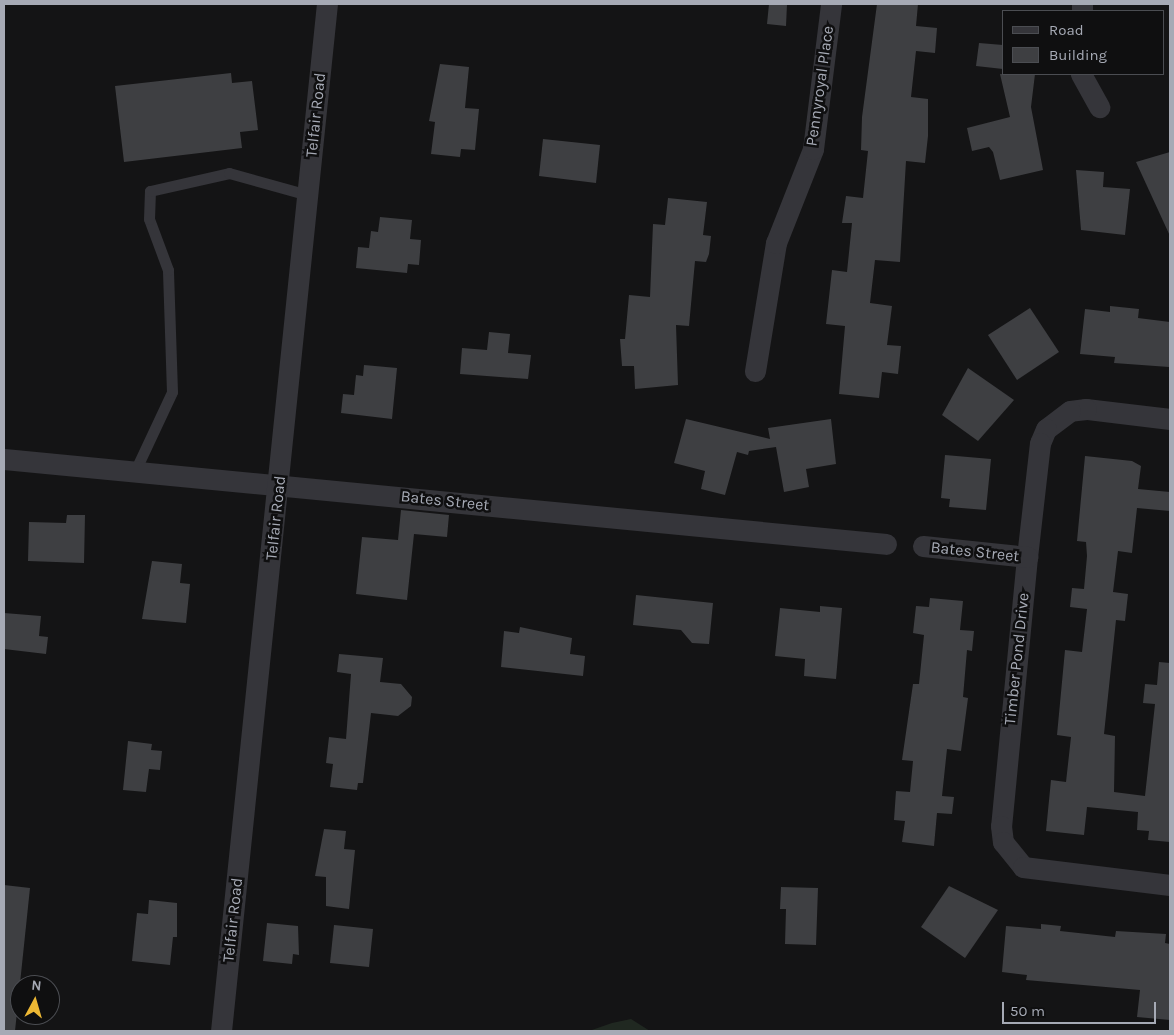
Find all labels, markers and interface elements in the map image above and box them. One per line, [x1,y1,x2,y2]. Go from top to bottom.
legend [1002,10,1164,75]
text: Road [1049,21,1084,39]
street label: Pennyroyal Place [802,24,838,148]
text: Building [1049,46,1107,64]
street label: Telfair Road [302,72,330,158]
street label: Telfair Road [262,475,290,561]
street label: Bates Street [400,487,490,515]
street label: Bates Street [930,538,1020,566]
street label: Timber Pond Drive [1001,592,1033,726]
street label: Telfair Road [219,877,247,963]
north arrow [10,975,60,1025]
text: N [31,977,42,995]
scale bar [1004,992,1158,1024]
text: 50 m [1010,1002,1045,1020]

